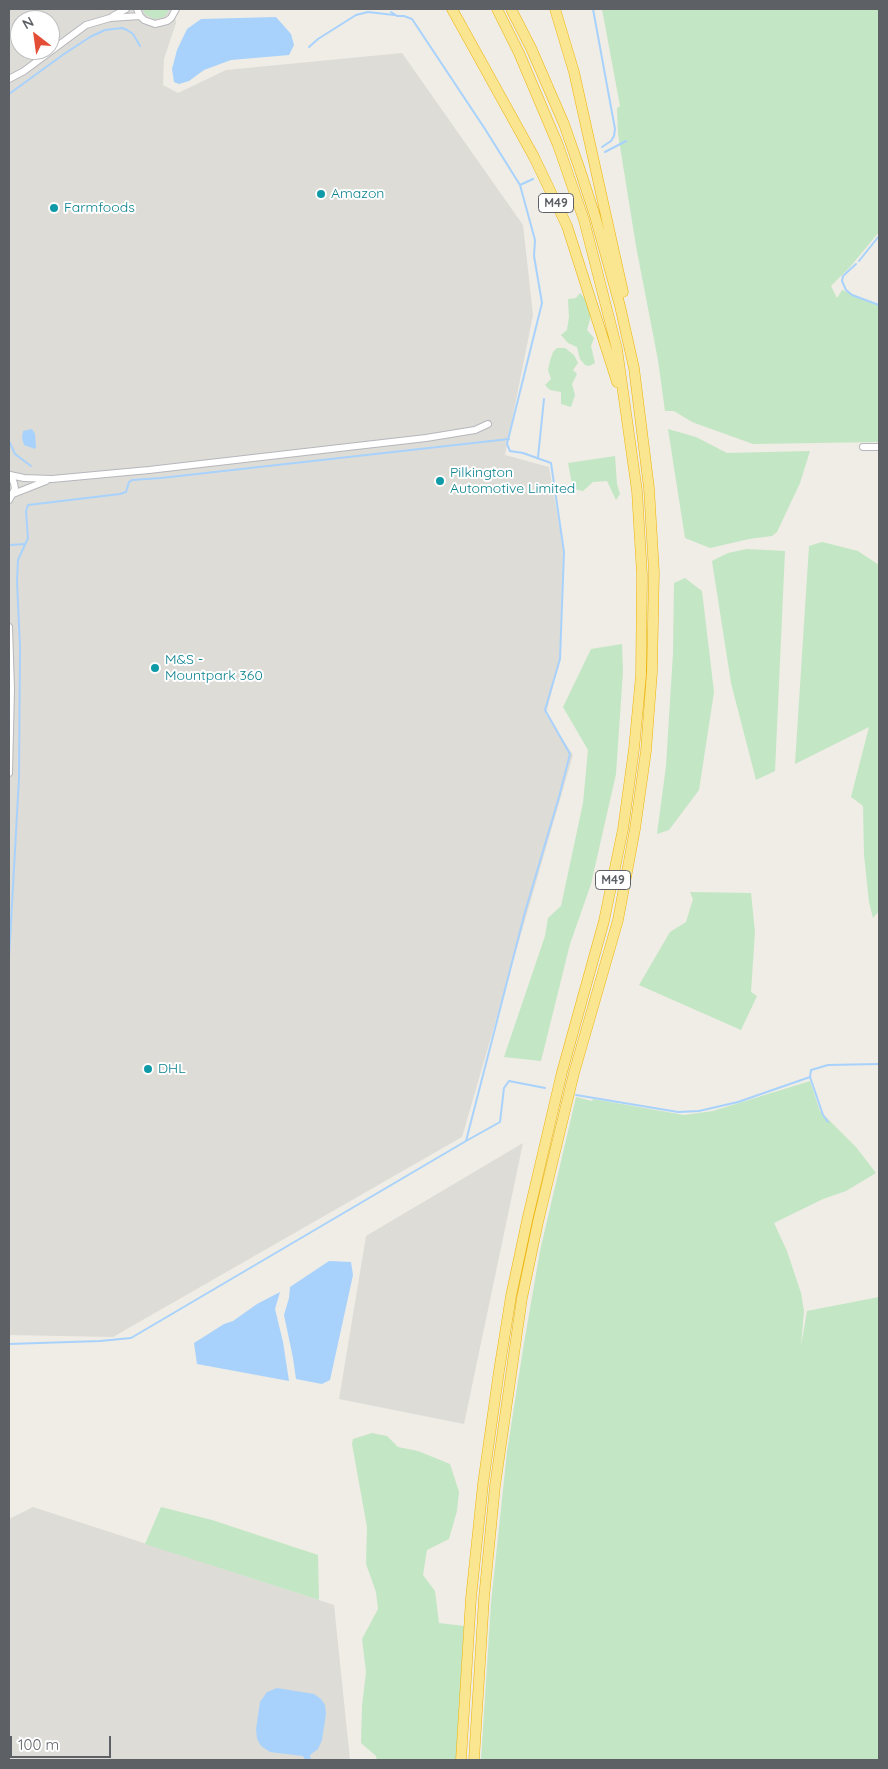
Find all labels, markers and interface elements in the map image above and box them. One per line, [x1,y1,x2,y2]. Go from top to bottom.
north arrow [10,10,60,60]
text: N [19,13,37,33]
place label: Amazon [331,186,384,202]
marker: Amazon [315,188,327,200]
road number: M49 [538,194,574,212]
place label: Farmfoods [64,200,135,216]
marker: Farmfoods [48,202,60,214]
place label: Pilkington Automotive Limited [450,465,575,498]
marker: Pilkington Automotive Limited [434,475,446,487]
place label: M&S - Mountpark 360 [165,652,263,684]
marker: M&S - Mountpark 360 [149,662,161,674]
road number: M49 [596,870,630,890]
place label: DHL [158,1061,186,1077]
marker: DHL [142,1063,154,1075]
scale bar [12,1726,114,1758]
text: 100 m [18,1735,59,1754]

